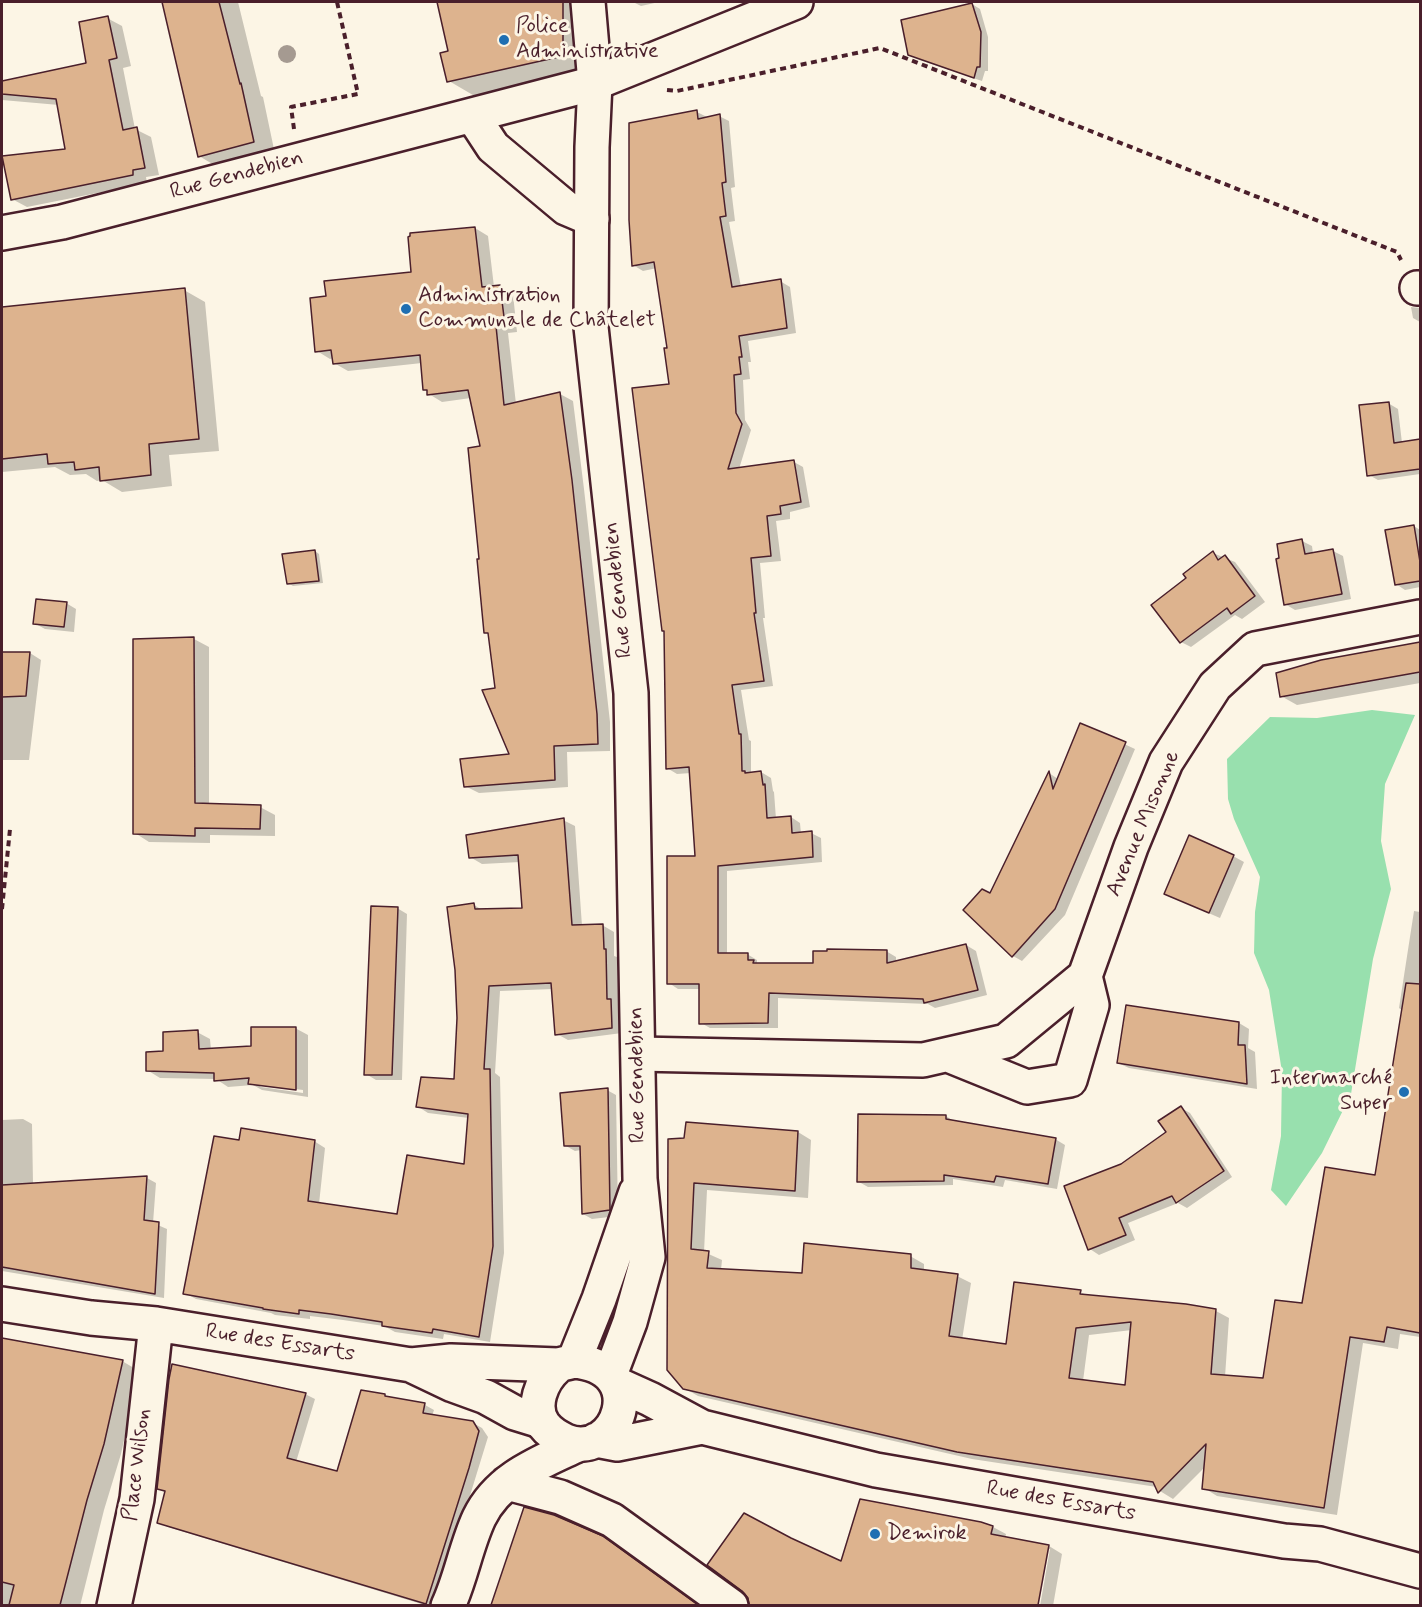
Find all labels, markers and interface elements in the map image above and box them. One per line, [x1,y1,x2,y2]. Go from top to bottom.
place label: Police Administrative [516,14,659,66]
marker: Police Administrative [497,33,511,47]
street label: Rue Gendebien [168,146,306,206]
place label: Administration Communale de Châtelet [418,283,656,334]
marker: Administration Communale de Châtelet [399,302,413,316]
street label: Rue Gendebien [599,521,639,659]
street label: Avenue Misonne [1101,747,1187,901]
street label: Rue Gendebien [624,1006,652,1144]
place label: Intermarché Super [1270,1066,1392,1118]
marker: Intermarché Super [1397,1085,1411,1099]
street label: Rue des Essarts [203,1319,357,1369]
street label: Place Wilson [118,1407,158,1523]
street label: Rue des Essarts [984,1476,1138,1528]
place label: Demirok [887,1521,967,1547]
marker: Demirok [868,1527,882,1541]

